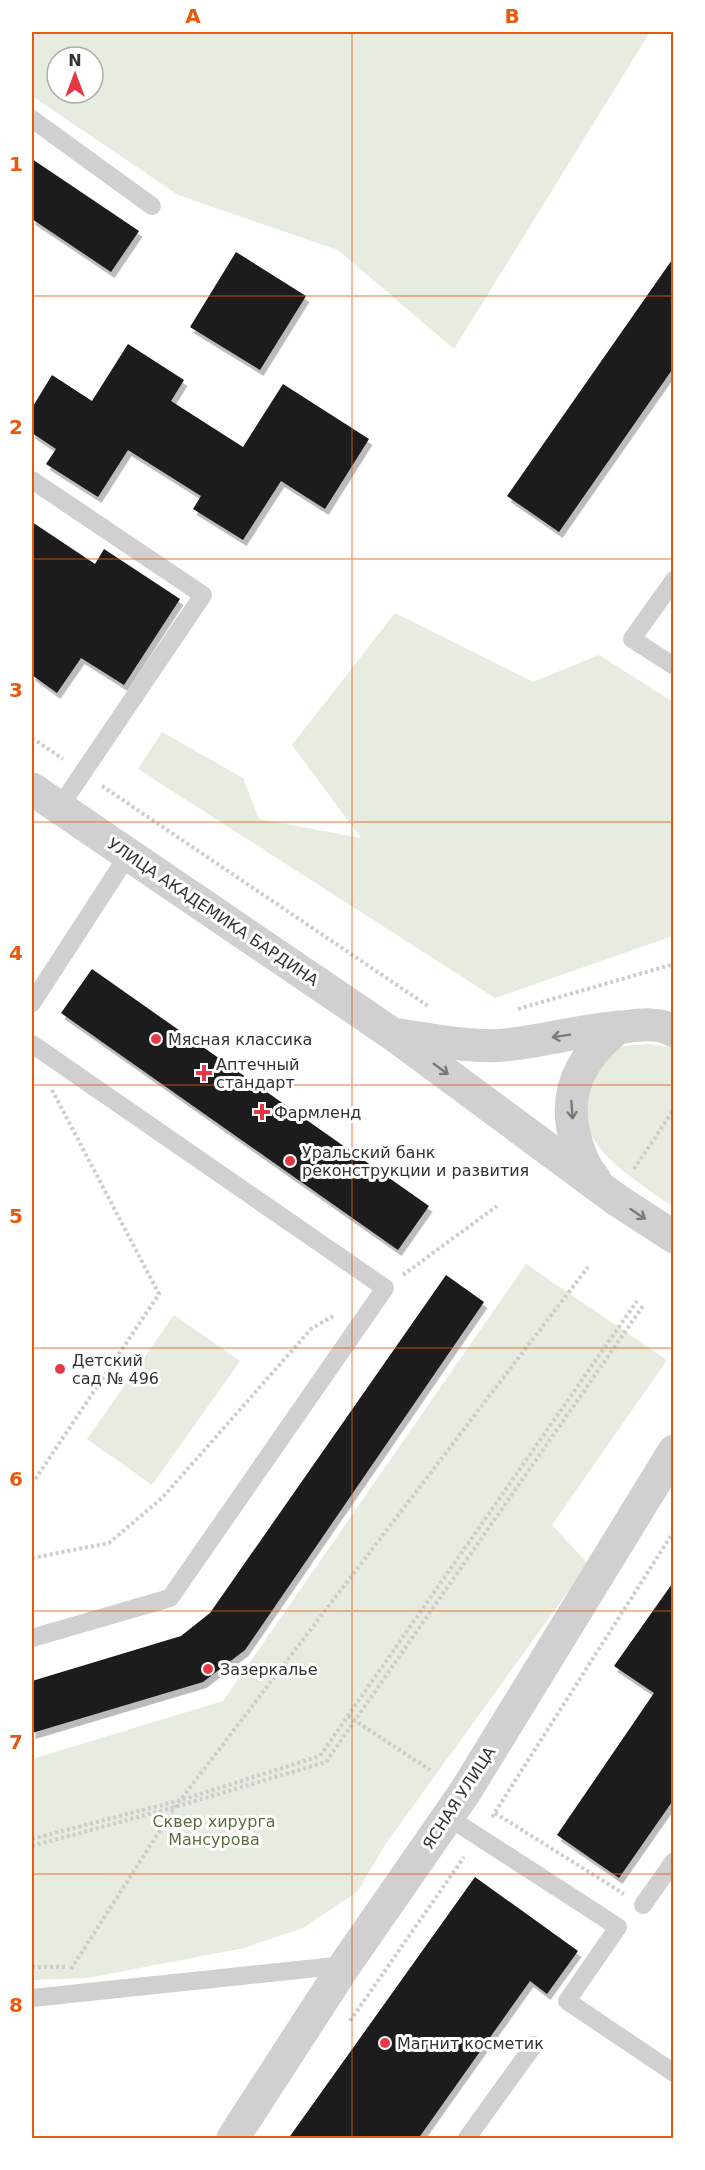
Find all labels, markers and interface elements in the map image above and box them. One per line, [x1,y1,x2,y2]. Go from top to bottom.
text: A [185,4,201,28]
text: B [504,4,520,28]
north arrow [45,45,105,105]
text: N [68,51,82,70]
text: 1 [9,152,23,176]
text: 2 [9,415,23,439]
text: 3 [9,678,23,702]
street label: УЛИЦА АКАДЕМИКА БАРДИНА [104,834,322,990]
text: 4 [9,941,23,965]
place label: Мясная классика [168,1030,312,1049]
one-way arrow [552,1030,572,1041]
marker: Мясная классика [149,1032,163,1046]
place label: Аптечный стандарт [216,1055,300,1092]
one-way arrow [433,1063,449,1075]
marker: Аптечный стандарт [197,1066,211,1080]
one-way arrow [566,1100,577,1120]
place label: Фармленд [274,1103,361,1122]
marker: Фармленд [255,1105,269,1119]
place label: Уральский банк реконструкции и развития [302,1143,529,1180]
marker: Уральский банк реконструкции и развития [283,1154,297,1168]
text: 5 [9,1204,23,1228]
one-way arrow [629,1208,646,1220]
place label: Детский сад № 496 [72,1351,159,1388]
marker: Детский сад № 496 [53,1362,67,1376]
text: 6 [9,1467,23,1491]
place label: Зазеркалье [220,1660,318,1679]
marker: Зазеркалье [201,1662,215,1676]
text: 7 [9,1730,23,1754]
street label: ЯСНАЯ УЛИЦА [419,1743,499,1853]
park label: Сквер хирурга Мансурова [152,1812,276,1849]
text: 8 [9,1993,23,2017]
place label: Магнит косметик [397,2034,544,2053]
marker: Магнит косметик [378,2036,392,2050]

